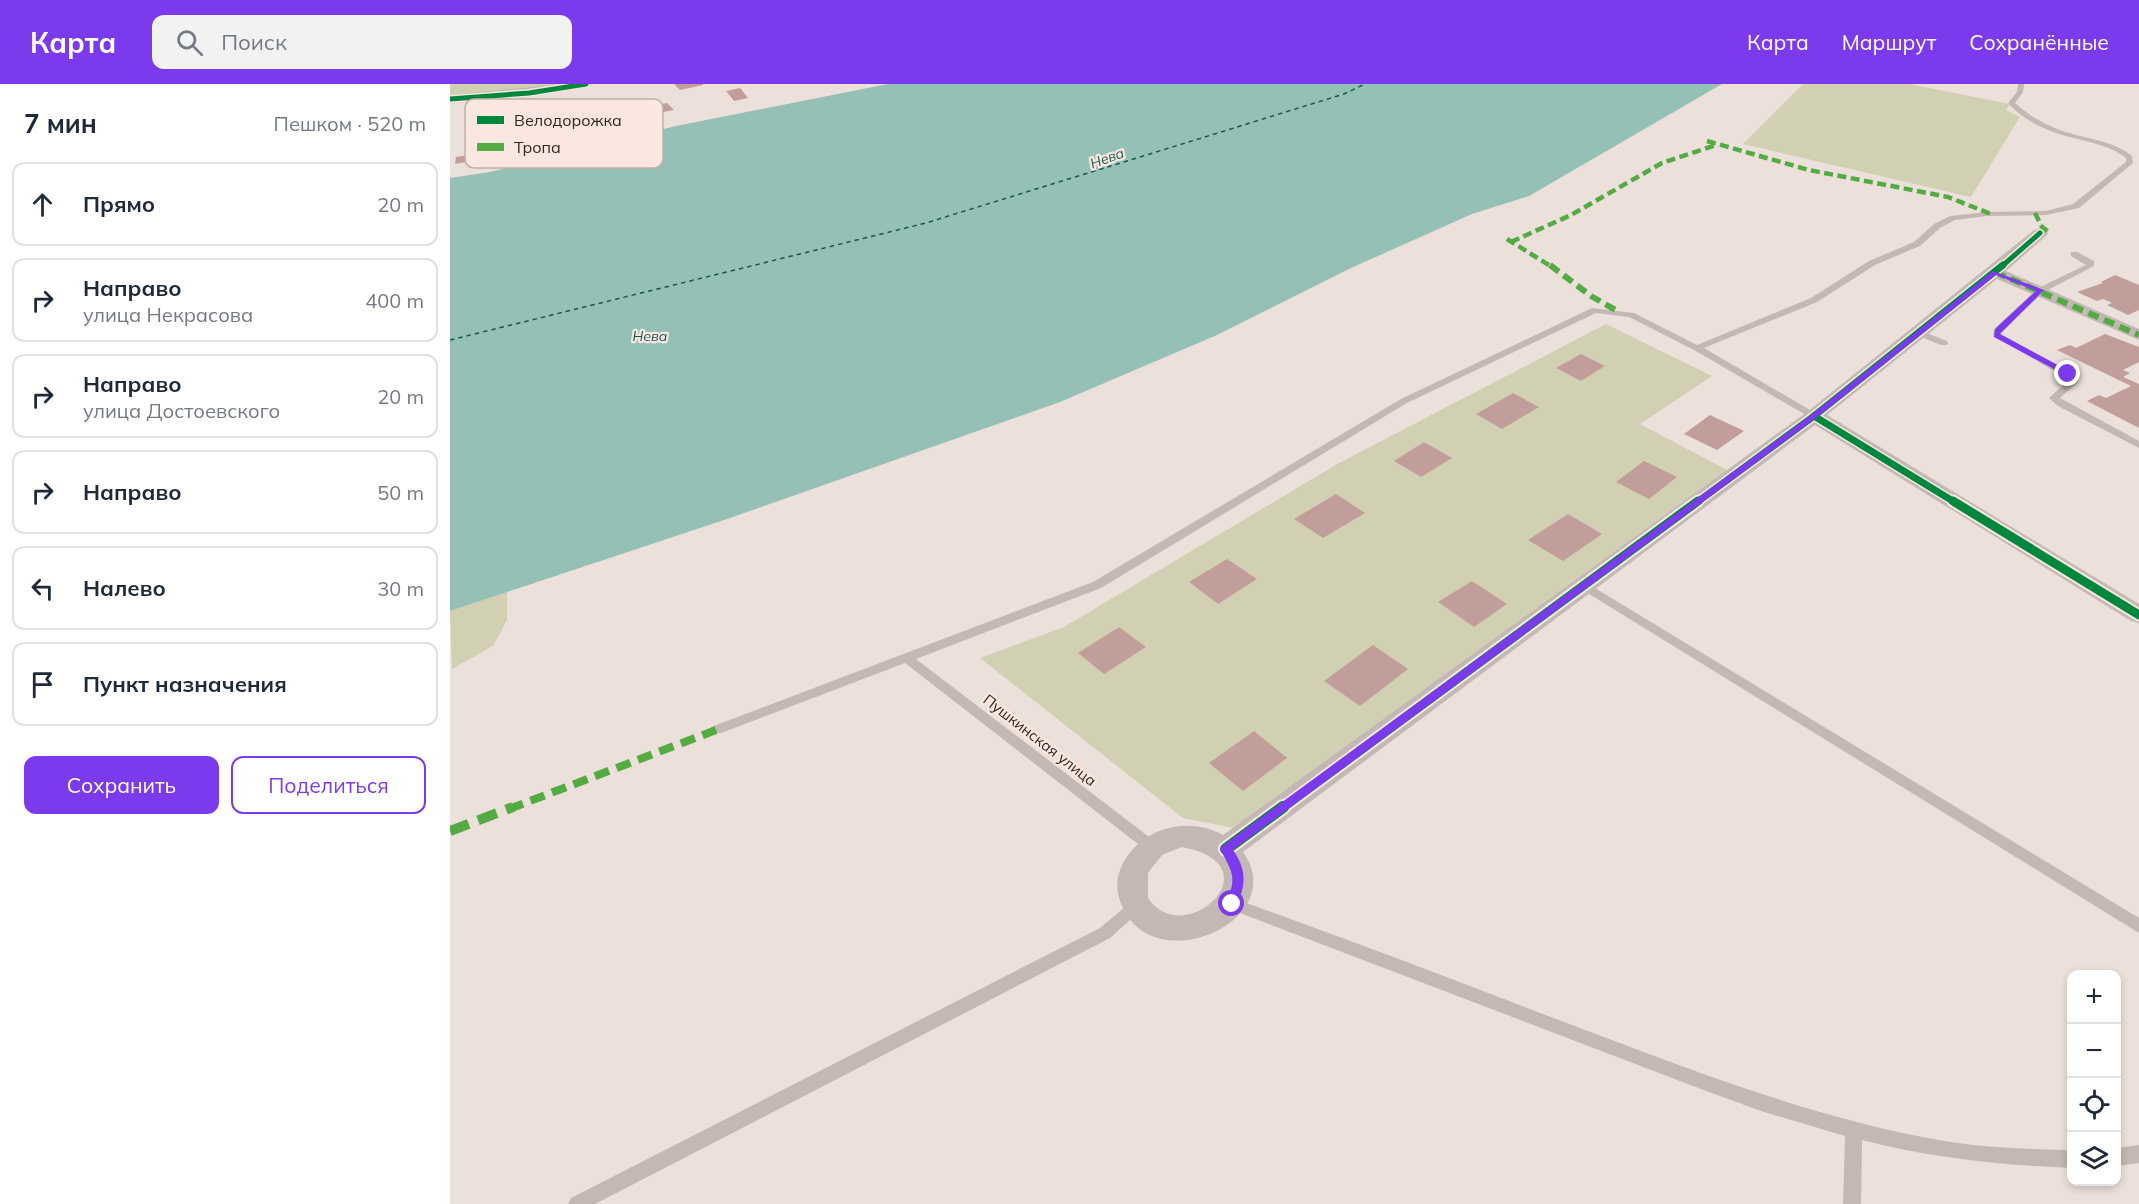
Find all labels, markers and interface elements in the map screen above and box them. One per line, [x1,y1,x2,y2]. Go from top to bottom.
search box [152,15,572,69]
text: Карта [30,25,116,60]
icon: search [173,26,206,59]
text: Поиск [221,28,287,56]
text: Карта [1747,29,1809,55]
text: Маршрут [1842,29,1936,55]
text: Сохранённые [1969,29,2109,55]
legend [465,99,663,168]
text: 7 мин [24,107,97,140]
text: Велодорожка [514,110,622,130]
text: Пешком · 520 m [274,111,426,136]
text: Тропа [514,137,561,157]
water label: Нева [1088,143,1127,172]
icon: ahead [26,188,59,221]
text: Прямо [83,190,155,218]
text: 20 m [377,192,424,217]
text: Направо [83,274,181,302]
icon: right [26,284,59,317]
text: 400 m [365,288,424,313]
text: улица Некрасова [83,302,253,327]
water label: Нева [633,327,668,345]
route end [2054,360,2080,386]
text: Направо [83,370,181,398]
icon: right [26,380,59,413]
text: 20 m [377,384,424,409]
text: улица Достоевского [83,398,280,423]
icon: right [26,476,59,509]
text: Направо [83,478,181,506]
text: 50 m [377,480,424,505]
icon: left [26,572,59,605]
text: Налево [83,574,166,602]
text: 30 m [377,576,424,601]
icon: arrive [26,668,59,701]
text: Пункт назначения [83,670,287,698]
street label: Пушкинская улица [980,690,1100,790]
button: Сохранить [24,756,219,814]
button: Поделиться [231,756,426,814]
route start [1218,890,1244,916]
map controls [2067,970,2121,1186]
button: + [2067,970,2121,1024]
button: − [2067,1024,2121,1078]
button: locate [2067,1078,2121,1132]
button: layers [2067,1132,2121,1186]

